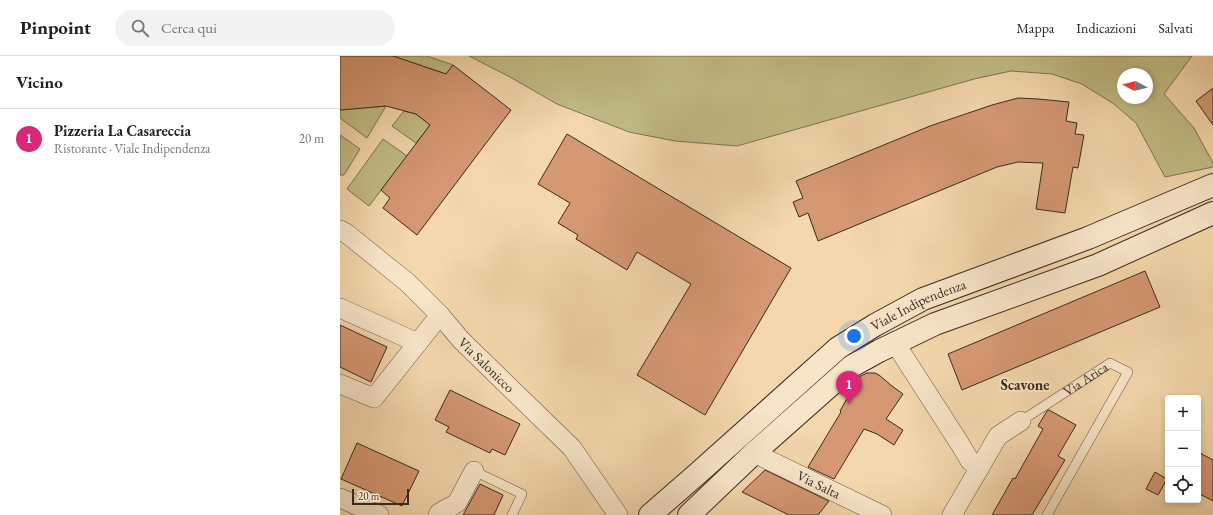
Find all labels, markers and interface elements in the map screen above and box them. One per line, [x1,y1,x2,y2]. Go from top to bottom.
search box [115,10,395,46]
text: Pinpoint [20,15,91,40]
icon: search [129,17,151,39]
text: Cerca qui [161,18,217,37]
text: Mappa [1017,19,1054,37]
text: Indicazioni [1076,19,1136,37]
text: Salvati [1158,19,1193,37]
north arrow [1117,68,1153,104]
text: Vicino [16,71,63,93]
text: Pizzeria La Casareccia [54,121,191,140]
text: 1 [26,130,32,147]
text: 20 m [299,130,324,147]
text: Ristorante · Viale Indipendenza [54,140,210,157]
street label: Viale Indipendenza [867,275,969,335]
your location [844,326,864,346]
street label: Via Salonicco [455,333,519,397]
street label: Via Arica [1060,358,1112,400]
pin: 1 [836,371,862,404]
district label: Scavone [1000,375,1050,394]
map controls [1165,395,1201,503]
button: + [1165,395,1201,431]
button: − [1165,431,1201,467]
street label: Via Salta [794,466,844,503]
button: locate [1165,467,1201,503]
scale bar [352,487,409,506]
text: 20 m [358,489,379,503]

